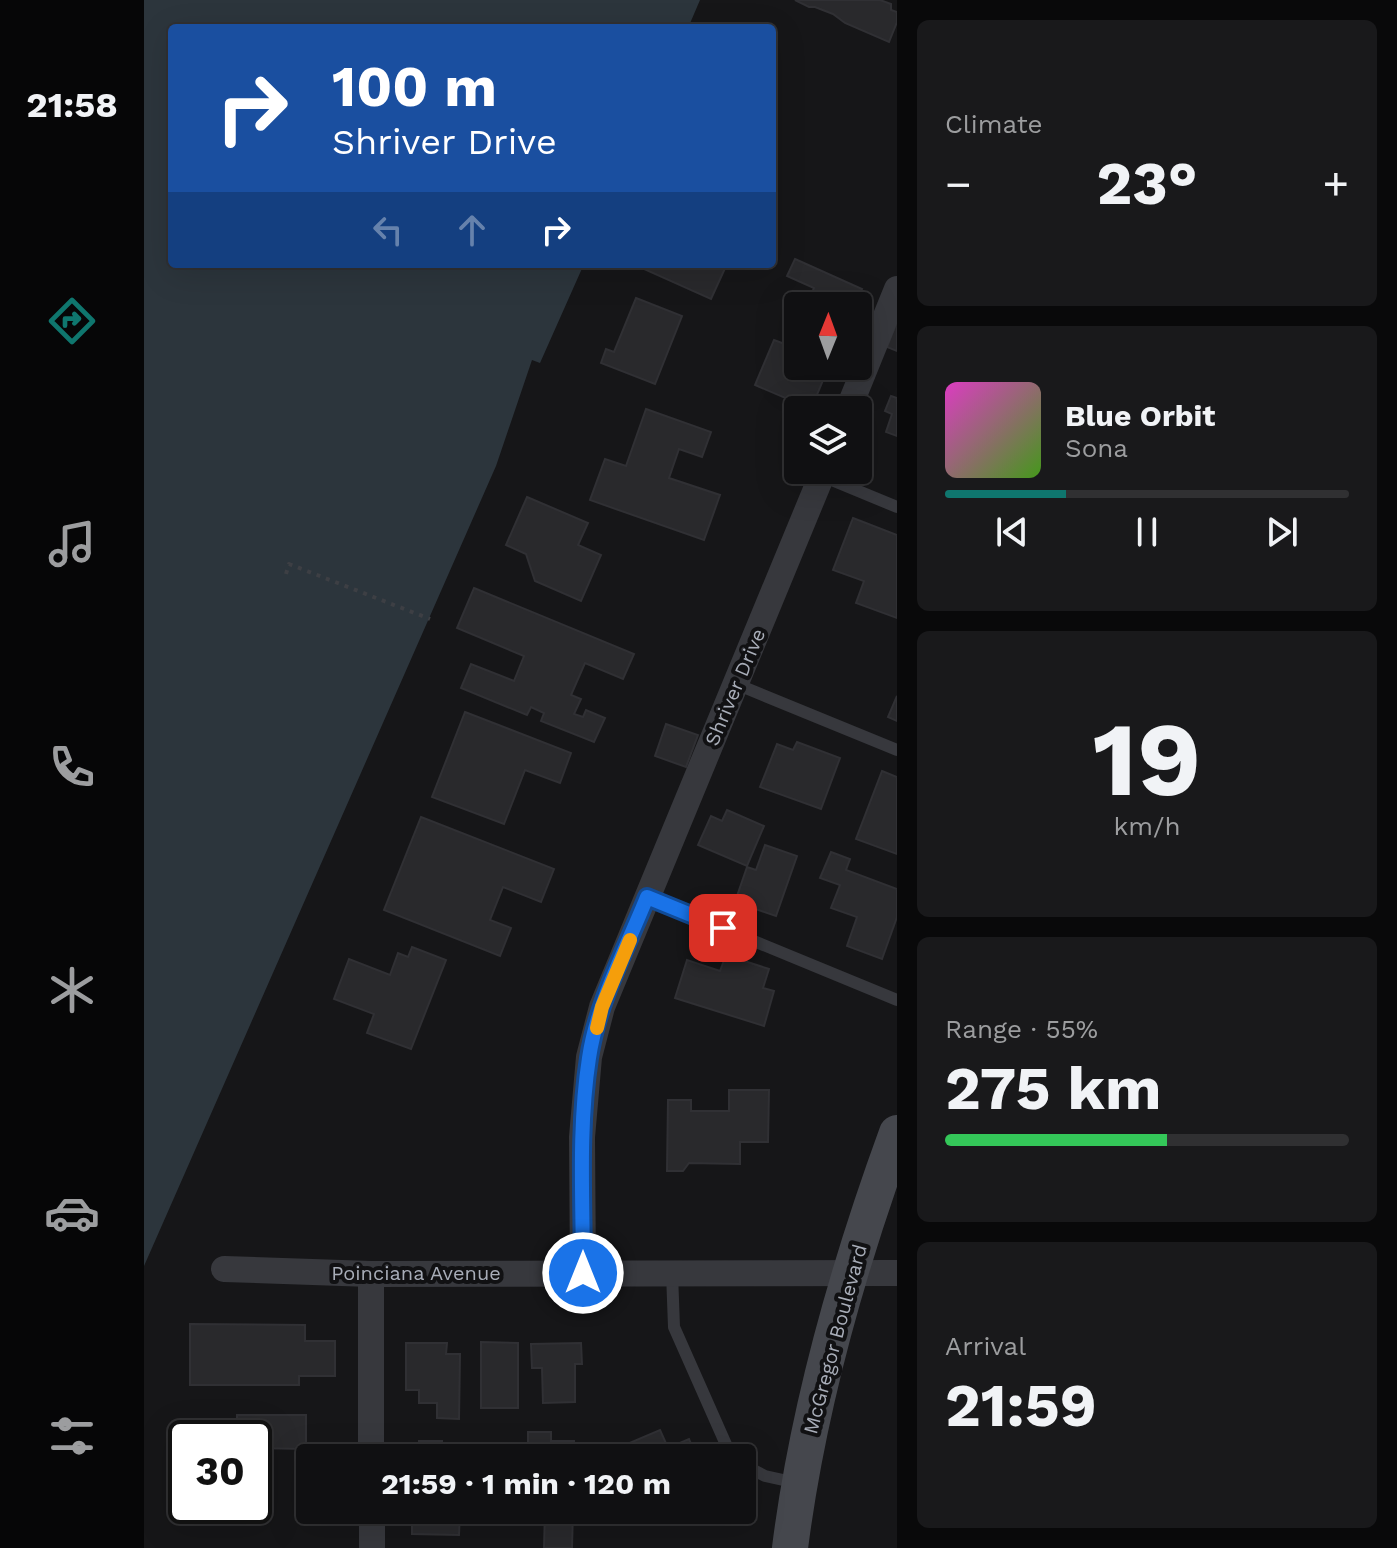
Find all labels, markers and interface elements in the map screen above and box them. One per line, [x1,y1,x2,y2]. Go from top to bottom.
text: 100 m [332,54,497,120]
icon: right [200,56,304,160]
text: 21:58 [26,84,118,126]
text: Climate [945,109,1043,139]
text: Shriver Drive [332,121,557,163]
text: 23° [1096,148,1198,219]
text: − [945,158,972,210]
text: + [1322,158,1349,210]
icon: left [366,208,410,252]
icon: ahead [450,208,494,252]
icon: right [534,208,578,252]
north arrow [784,292,872,380]
map controls [784,292,872,484]
icon: directions [44,293,100,349]
button: layers [784,396,872,484]
text: Blue Orbit [1065,398,1215,433]
text: Sona [1065,433,1128,463]
icon: previous [990,510,1034,554]
icon: pause [1125,510,1169,554]
icon: next [1260,510,1304,554]
icon: music [44,516,100,572]
street label: Shriver Drive [700,625,770,749]
text: 19 [1093,698,1201,820]
icon: phone [44,739,100,795]
text: km/h [1114,811,1180,841]
pin [689,894,757,962]
icon: arrive [701,906,745,950]
icon: climate [44,962,100,1018]
text: Range · 55% [945,1014,1098,1044]
text: 275 km [945,1053,1161,1124]
icon: car [44,1185,100,1241]
position arrow [541,1231,625,1315]
street label: McGregor Boulevard [798,1241,872,1437]
street label: Poinciana Avenue [331,1261,501,1285]
text: Arrival [945,1331,1026,1361]
text: 21:59 [945,1370,1097,1441]
icon: filters [44,1408,100,1464]
speed limit sign: 30 [168,1420,272,1524]
text: 21:59 · 1 min · 120 m [381,1466,671,1501]

